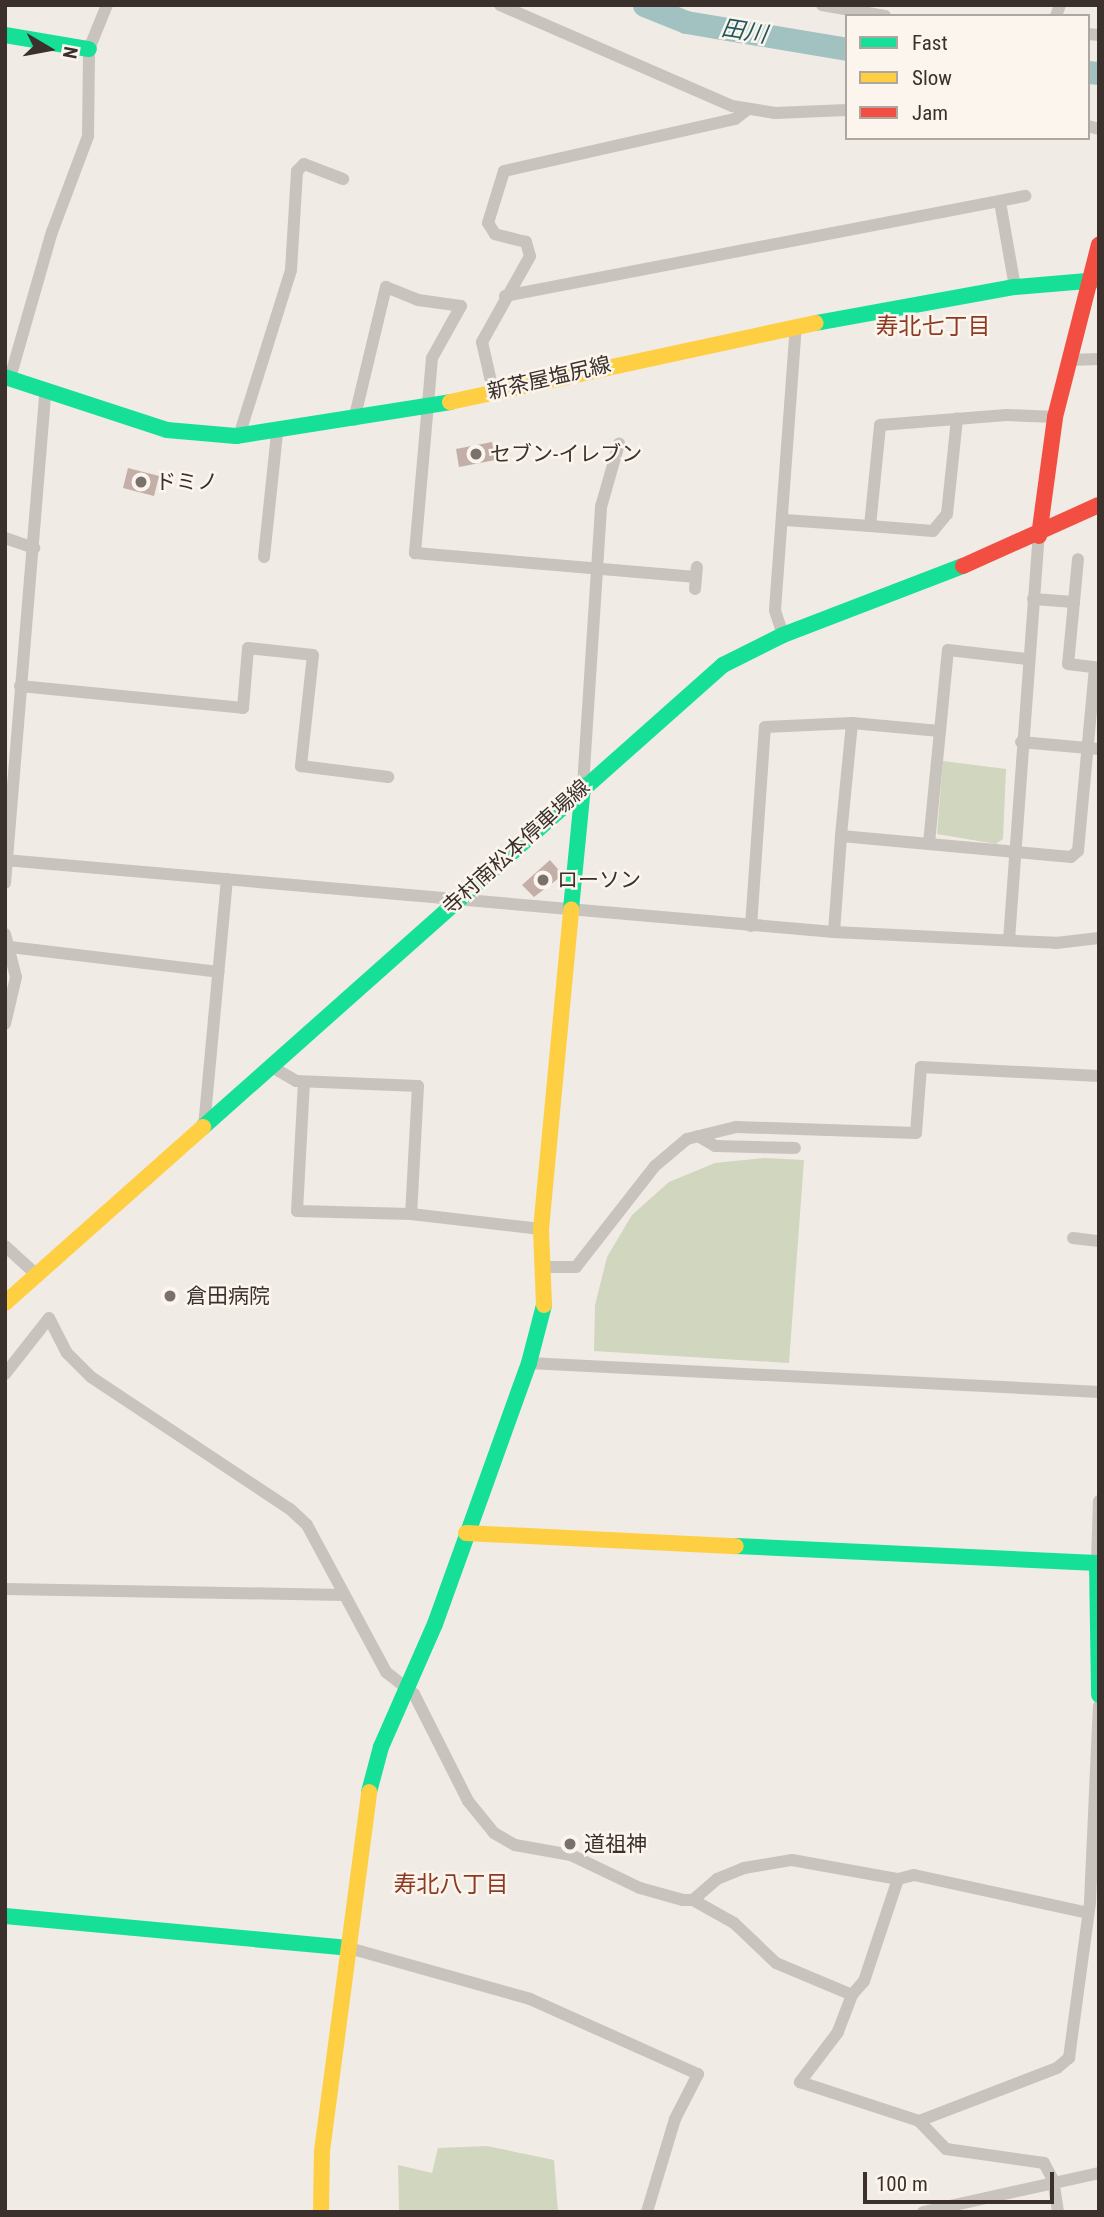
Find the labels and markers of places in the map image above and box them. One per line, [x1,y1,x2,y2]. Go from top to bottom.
place label: セブン-イレブン [490,441,642,467]
marker: セブン-イレブン [468,446,484,462]
place label: ドミノ [155,469,218,495]
marker: ドミノ [133,474,149,490]
place label: ローソン [557,867,641,893]
marker: ローソン [535,872,551,888]
place label: 倉田病院 [186,1283,270,1309]
marker: 倉田病院 [160,1286,180,1306]
place label: 道祖神 [584,1831,647,1857]
marker: 道祖神 [562,1836,578,1852]

